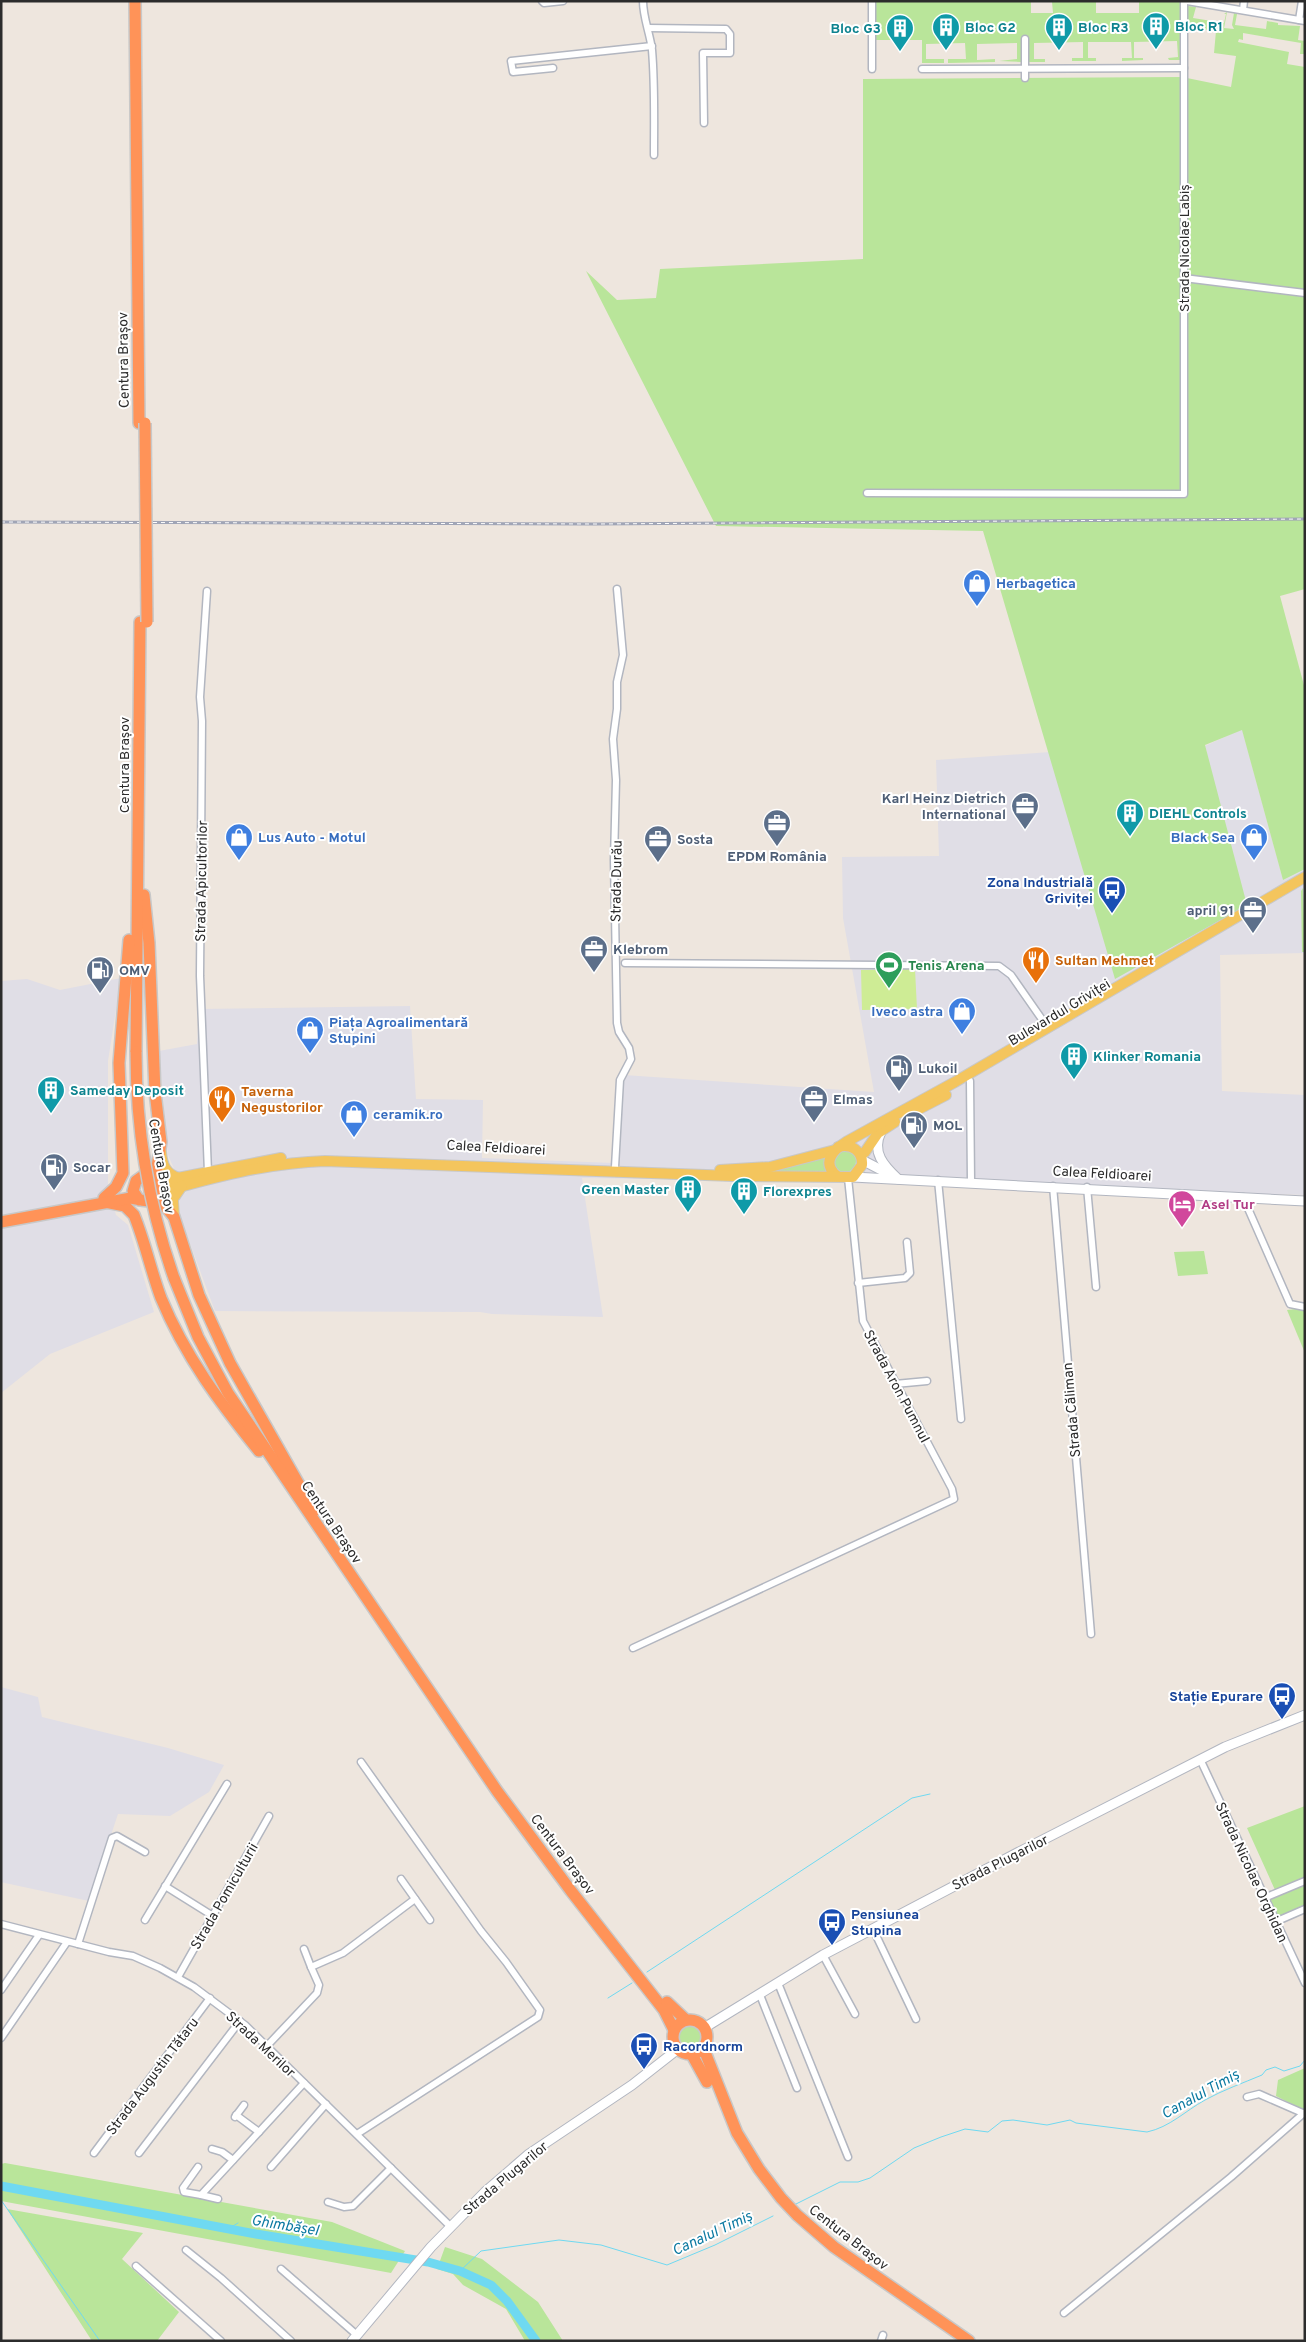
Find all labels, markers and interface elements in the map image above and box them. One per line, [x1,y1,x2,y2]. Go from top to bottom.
building icon: Bloc R1 [1141,11,1171,50]
building icon: Bloc G2 [931,12,961,51]
building icon: Bloc R3 [1044,12,1074,51]
building icon: Bloc G3 [885,13,915,52]
place label: Bloc R1 [1175,19,1223,36]
place label: Bloc G2 [965,20,1016,37]
place label: Bloc R3 [1078,20,1129,37]
place label: Bloc G3 [830,21,881,38]
street label: Strada Nicolae Labiș [1177,184,1194,312]
street label: Centura Brașov [115,312,134,408]
shop icon: Herbagetica [962,568,992,607]
place label: Herbagetica [996,576,1076,593]
street label: Centura Brașov [117,717,134,813]
place label: Karl Heinz Dietrich International [882,791,1006,824]
office icon: Karl Heinz Dietrich International [1010,791,1040,830]
building icon: DIEHL Controls [1115,798,1145,837]
place label: DIEHL Controls [1149,806,1247,823]
office icon: EPDM România [762,808,792,847]
street label: Strada Apicultorilor [193,819,212,942]
shop icon: Lus Auto - Motul [224,822,254,861]
shop icon: Black Sea [1239,822,1269,861]
office icon: Sosta [643,824,673,863]
place label: Lus Auto - Motul [258,830,366,847]
place label: Black Sea [1171,830,1235,847]
place label: Sosta [677,832,713,849]
street label: Strada Durău [608,840,627,922]
place label: EPDM România [727,849,827,866]
place label: Zona Industrială Griviței [987,875,1093,908]
bus stop icon: Zona Industrială Griviței [1097,875,1127,914]
office icon: april 91 [1238,895,1268,934]
place label: april 91 [1187,903,1234,920]
office icon: Klebrom [579,934,609,973]
place label: Klebrom [613,942,668,959]
restaurant icon: Sultan Mehmet [1021,945,1051,984]
sports icon: Tenis Arena [874,950,904,989]
place label: Sultan Mehmet [1055,953,1154,970]
fuel station icon: OMV [85,955,115,994]
place label: Tenis Arena [908,958,985,975]
place label: OMV [119,963,150,980]
street label: Bulevardul Griviței [1006,976,1114,1050]
shop icon: Iveco astra [947,996,977,1035]
place label: Iveco astra [871,1004,943,1021]
shop icon: Piața Agroalimentară Stupini [295,1015,325,1054]
place label: Piața Agroalimentară Stupini [329,1015,468,1048]
building icon: Klinker Romania [1059,1041,1089,1080]
place label: Klinker Romania [1093,1049,1201,1066]
fuel station icon: Lukoil [884,1053,914,1092]
place label: Lukoil [918,1061,958,1078]
building icon: Sameday Deposit [36,1075,66,1114]
place label: Sameday Deposit [70,1083,184,1100]
restaurant icon: Taverna Negustorilor [207,1084,237,1123]
place label: Taverna Negustorilor [241,1084,323,1117]
office icon: Elmas [799,1084,829,1123]
place label: Elmas [833,1092,873,1109]
shop icon: ceramik.ro [339,1099,369,1138]
place label: ceramik.ro [373,1107,443,1124]
fuel station icon: MOL [899,1110,929,1149]
street label: Centura Brașov [144,1117,177,1215]
place label: MOL [933,1118,962,1135]
street label: Calea Feldioarei [446,1137,546,1160]
fuel station icon: Socar [39,1152,69,1191]
place label: Socar [73,1160,111,1177]
street label: Calea Feldioarei [1052,1163,1152,1186]
building icon: Green Master [673,1174,703,1213]
building icon: Florexpres [729,1176,759,1215]
place label: Green Master [581,1182,669,1199]
place label: Florexpres [763,1184,832,1201]
hotel icon: Asel Tur [1167,1189,1197,1228]
place label: Asel Tur [1201,1197,1255,1214]
street label: Strada Aron Pumnul [859,1327,933,1446]
street label: Strada Căliman [1060,1362,1085,1458]
street label: Centura Brașov [297,1478,365,1568]
bus stop icon: Stație Epurare [1267,1681,1297,1720]
place label: Stație Epurare [1169,1689,1263,1706]
street label: Strada Nicolae Orghidan [1211,1800,1291,1945]
street label: Centura Brașov [526,1811,598,1898]
street label: Strada Plugarilor [950,1831,1052,1895]
street label: Strada Pomiculturii [188,1841,263,1953]
bus stop icon: Pensiunea Stupina [817,1907,847,1946]
place label: Pensiunea Stupina [851,1907,919,1940]
street label: Strada Merilor [222,2009,299,2082]
street label: Strada Augustin Tătaru [103,2015,203,2139]
bus stop icon: Racordnorm [629,2031,659,2070]
place label: Racordnorm [663,2039,743,2056]
water label: Canalul Timiș [1158,2066,1243,2125]
street label: Strada Plugarilor [460,2138,552,2220]
street label: Centura Brașov [805,2202,891,2275]
water label: Canalul Timiș [669,2207,756,2261]
water label: Ghimbășel [250,2212,321,2241]

